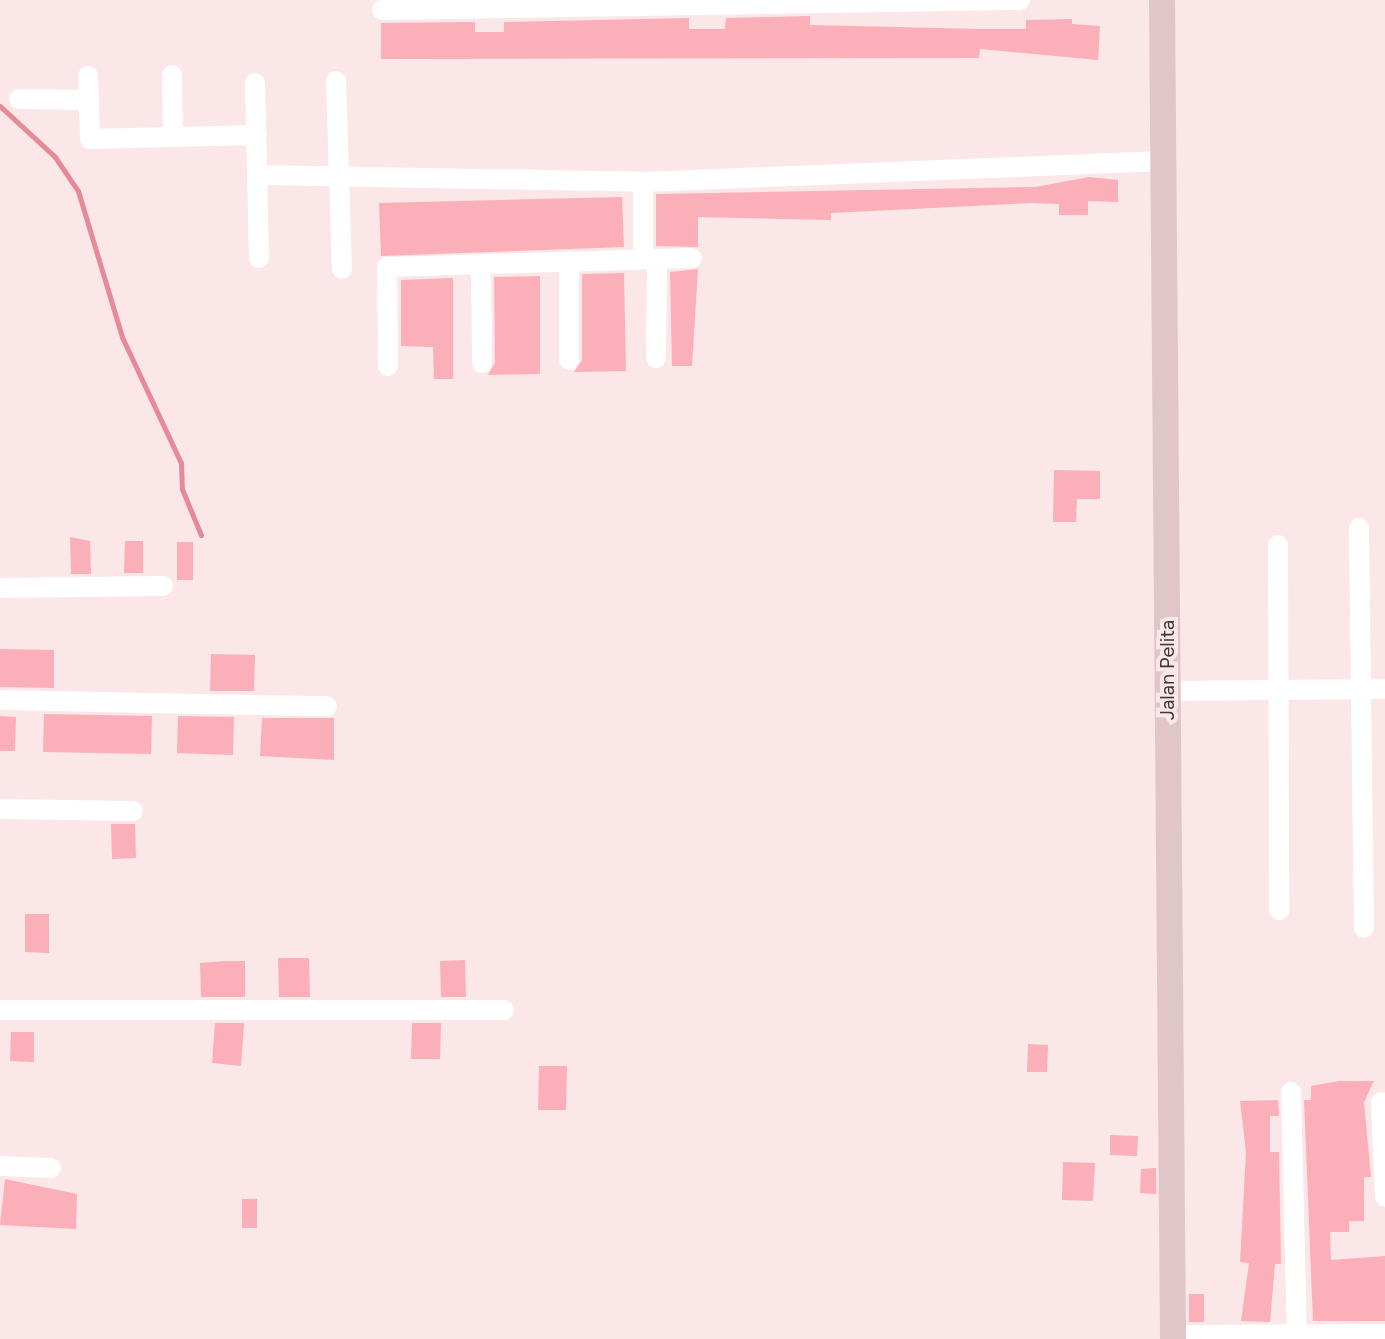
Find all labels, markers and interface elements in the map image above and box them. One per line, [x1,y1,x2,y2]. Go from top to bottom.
street label: Jalan Pelita [1155,620,1179,720]

